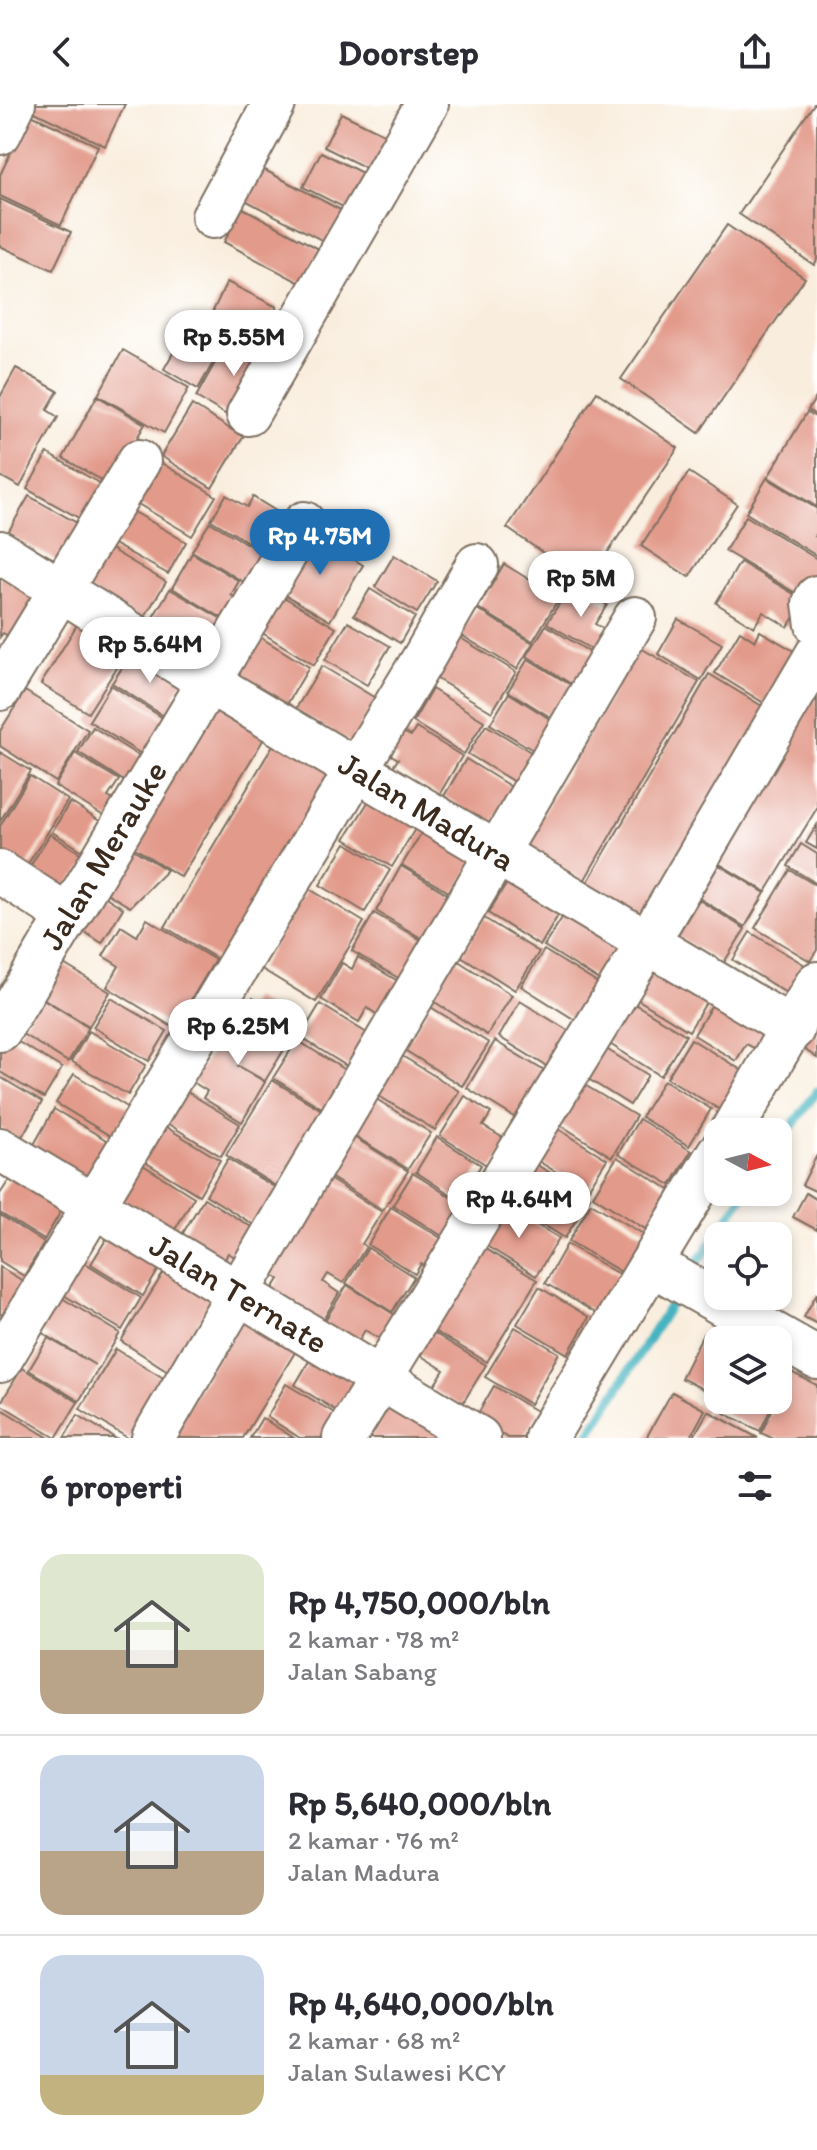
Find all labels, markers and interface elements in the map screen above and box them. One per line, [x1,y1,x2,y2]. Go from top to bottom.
icon: back [40,30,84,74]
icon: share [733,30,777,74]
text: Doorstep [338,31,479,74]
pin: Rp 5.55M [151,310,317,378]
text: Rp 5.55M [182,320,286,352]
pin: Rp 4.75M [237,509,403,577]
text: Rp 4.75M [268,519,372,551]
pin: Rp 5M [525,551,637,619]
text: Rp 5M [546,561,616,593]
pin: Rp 5.64M [67,617,233,685]
text: Rp 5.64M [97,627,203,659]
street label: Jalan Madura [331,743,522,880]
street label: Jalan Merauke [31,753,176,957]
pin: Rp 6.25M [155,999,321,1067]
text: Rp 6.25M [186,1009,290,1041]
north arrow [704,1118,792,1206]
map controls [704,1118,792,1414]
pin: Rp 4.64M [436,1172,602,1240]
text: Rp 4.64M [465,1182,573,1214]
button: locate [704,1222,792,1310]
street label: Jalan Ternate [142,1224,335,1363]
button: layers [704,1326,792,1414]
icon: filters [733,1464,777,1508]
text: 6 properti [40,1466,183,1507]
text: Rp 4,750,000/bln [288,1582,550,1623]
icon: home [104,1586,200,1682]
text: 2 kamar · 78 m² [288,1623,459,1655]
text: Jalan Sabang [288,1655,437,1687]
text: Rp 5,640,000/bln [288,1783,551,1824]
icon: home [104,1787,200,1883]
text: 2 kamar · 76 m² [288,1824,459,1856]
text: Jalan Madura [288,1856,440,1888]
text: Rp 4,640,000/bln [288,1983,554,2024]
icon: home [104,1987,200,2083]
text: 2 kamar · 68 m² [288,2024,460,2056]
text: Jalan Sulawesi KCY [288,2056,506,2088]

